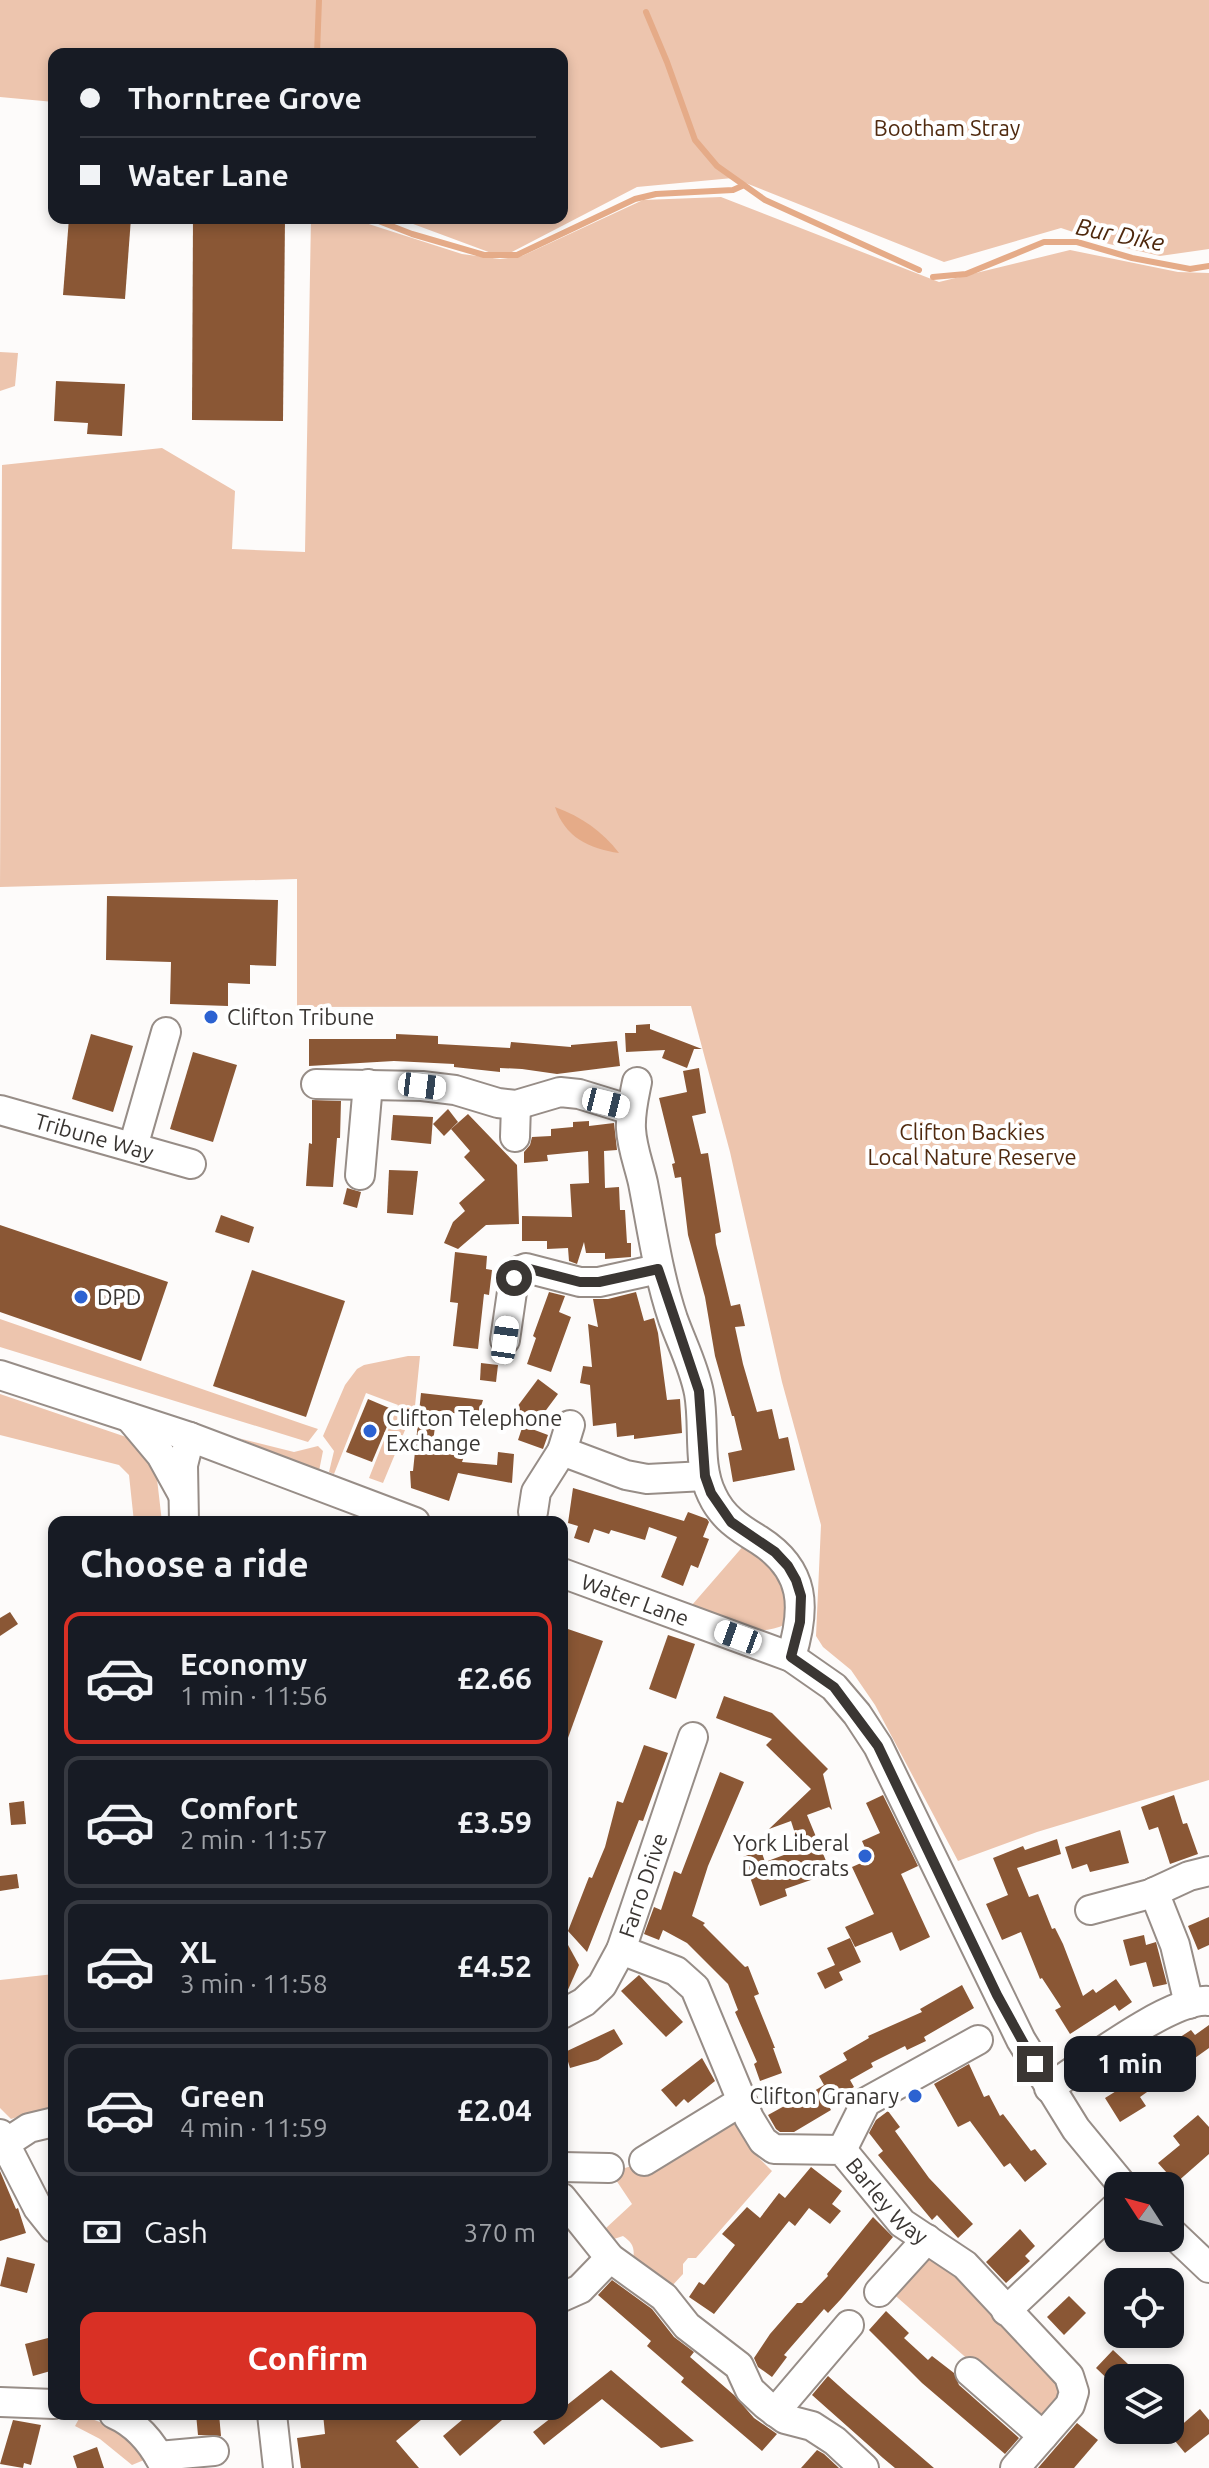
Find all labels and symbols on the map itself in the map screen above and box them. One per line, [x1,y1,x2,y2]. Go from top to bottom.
park label: Bootham Stray [874,115,1021,140]
water label: Bur Dike [1074,213,1166,256]
place label: Clifton Tribune [227,1004,374,1029]
marker: Clifton Tribune [202,1008,220,1026]
car [397,1071,447,1101]
car [580,1086,632,1120]
street label: Tribune Way [32,1108,157,1165]
park label: Clifton Backies Local Nature Reserve [867,1119,1077,1169]
route start [496,1260,532,1296]
place label: DPD [97,1284,141,1309]
marker: DPD [72,1288,90,1306]
car [490,1315,520,1365]
place label: Clifton Telephone Exchange [386,1405,562,1455]
marker: Clifton Telephone Exchange [361,1422,379,1440]
street label: Water Lane [578,1568,693,1631]
car [711,1618,765,1656]
street label: Farro Drive [613,1830,672,1941]
place label: York Liberal Democrats [733,1830,849,1880]
marker: York Liberal Democrats [856,1847,874,1865]
callout: 1 min [1063,2036,1195,2092]
route end [1017,2046,1053,2082]
place label: Clifton Granary [749,2083,899,2108]
marker: Clifton Granary [906,2087,924,2105]
street label: Barley Way [841,2152,933,2249]
north arrow [1104,2172,1184,2252]

